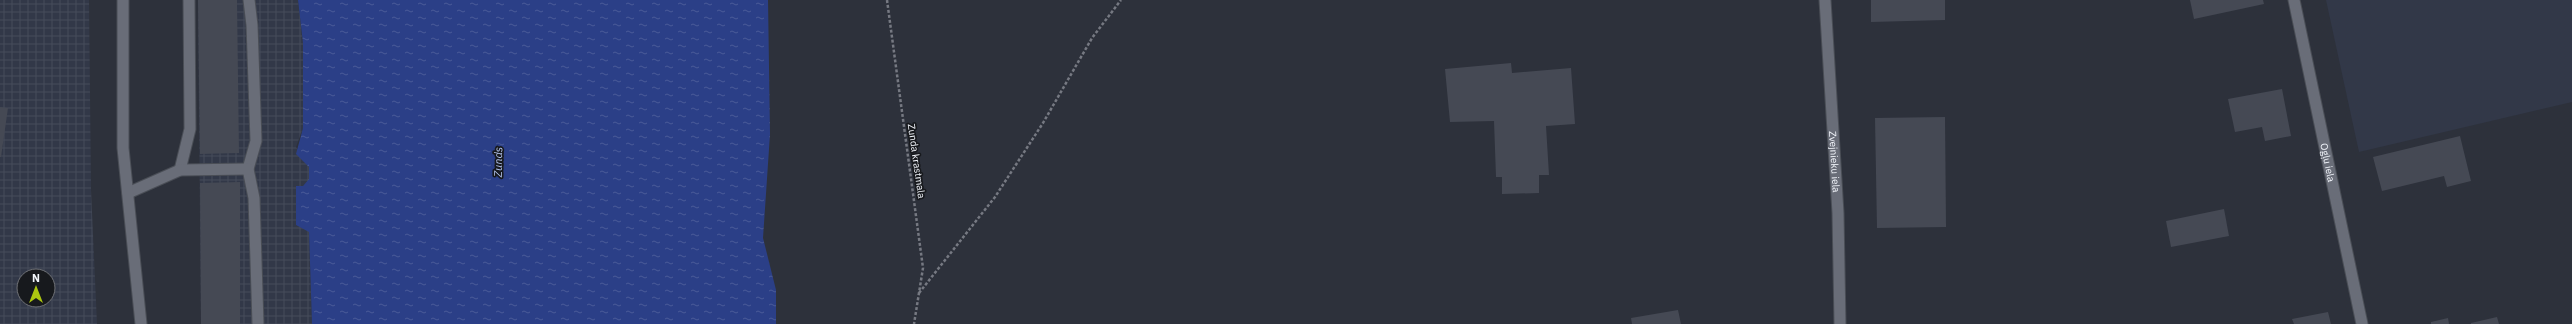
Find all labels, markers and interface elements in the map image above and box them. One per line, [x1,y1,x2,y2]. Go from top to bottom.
street label: Zunda krastmala [905,123,928,200]
street label: Zvejnieku iela [1826,131,1843,194]
street label: Ogļu iela [2317,142,2338,184]
water label: Zunds [491,147,505,178]
north arrow [16,268,56,308]
text: N [32,271,40,285]

